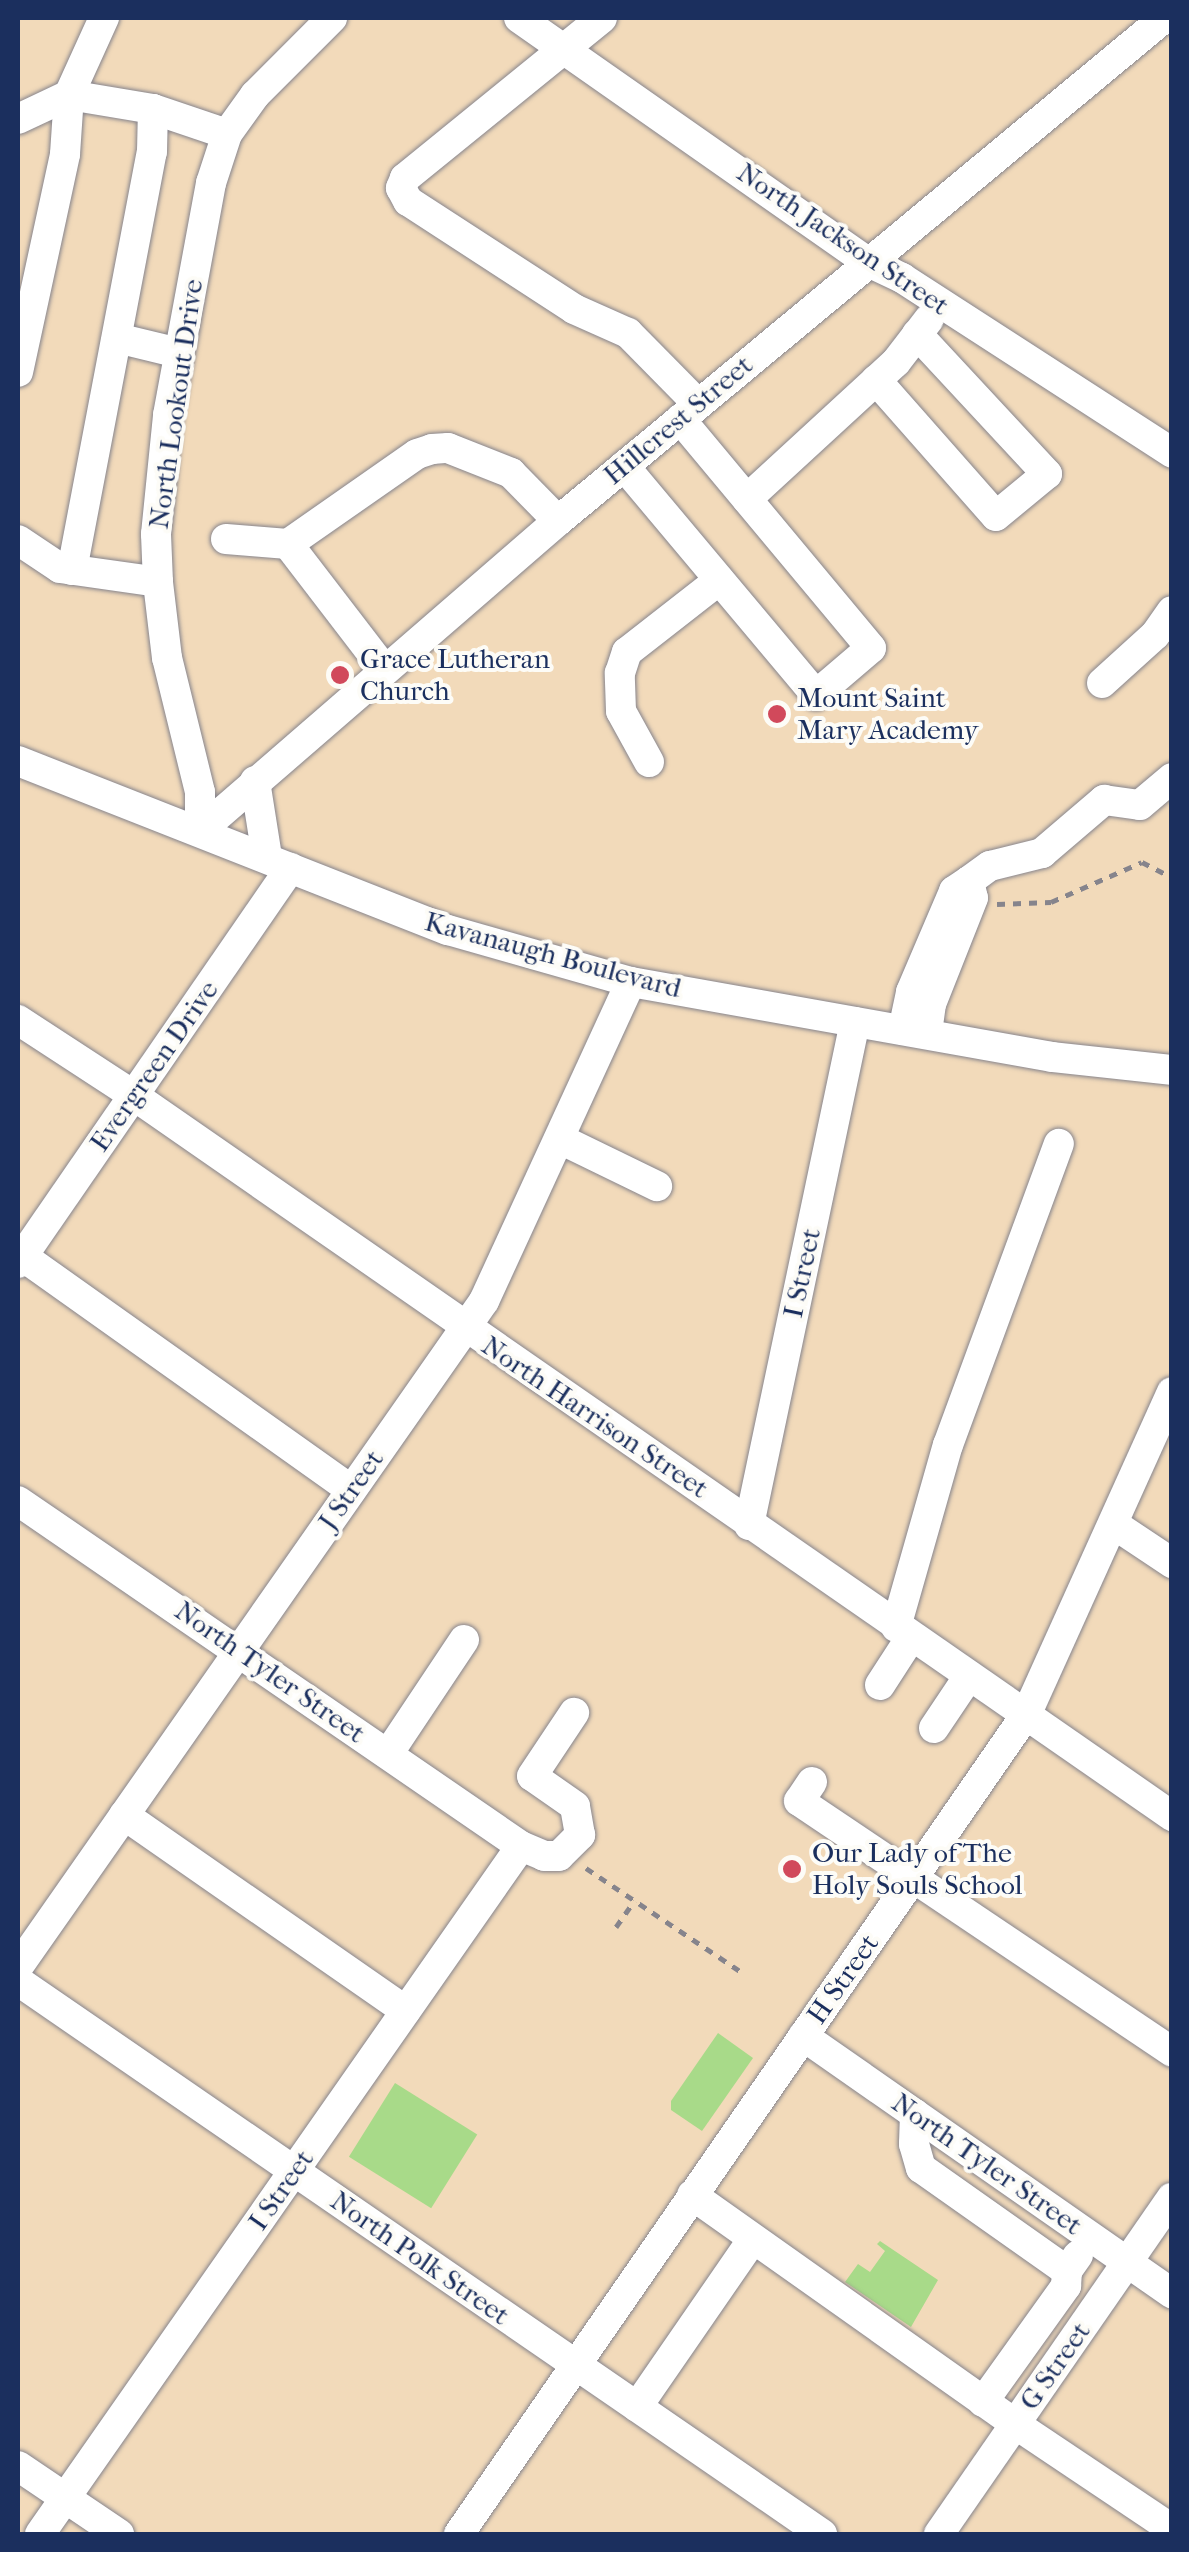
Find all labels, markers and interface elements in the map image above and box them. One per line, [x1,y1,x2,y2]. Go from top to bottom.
street label: North Jackson Street [731,156,955,322]
street label: North Lookout Drive [142,277,210,531]
street label: Hillcrest Street [597,348,759,492]
place label: Grace Lutheran Church [360,642,550,708]
marker: Grace Lutheran Church [329,664,351,686]
place label: Mount Saint Mary Academy [797,681,978,747]
marker: Mount Saint Mary Academy [766,703,788,725]
street label: Kavanaugh Boulevard [421,905,685,1005]
street label: Evergreen Drive [83,974,225,1158]
street label: I Street [776,1225,828,1321]
street label: North Harrison Street [475,1329,715,1505]
street label: J Street [311,1443,391,1537]
street label: North Tyler Street [168,1594,372,1750]
place label: Our Lady of The Holy Souls School [812,1836,1022,1902]
marker: Our Lady of The Holy Souls School [781,1858,803,1880]
street label: H Street [800,1928,886,2030]
street label: North Tyler Street [885,2086,1089,2242]
street label: I Street [241,2143,321,2237]
street label: North Polk Street [324,2184,516,2332]
street label: G Street [1013,2316,1097,2416]

